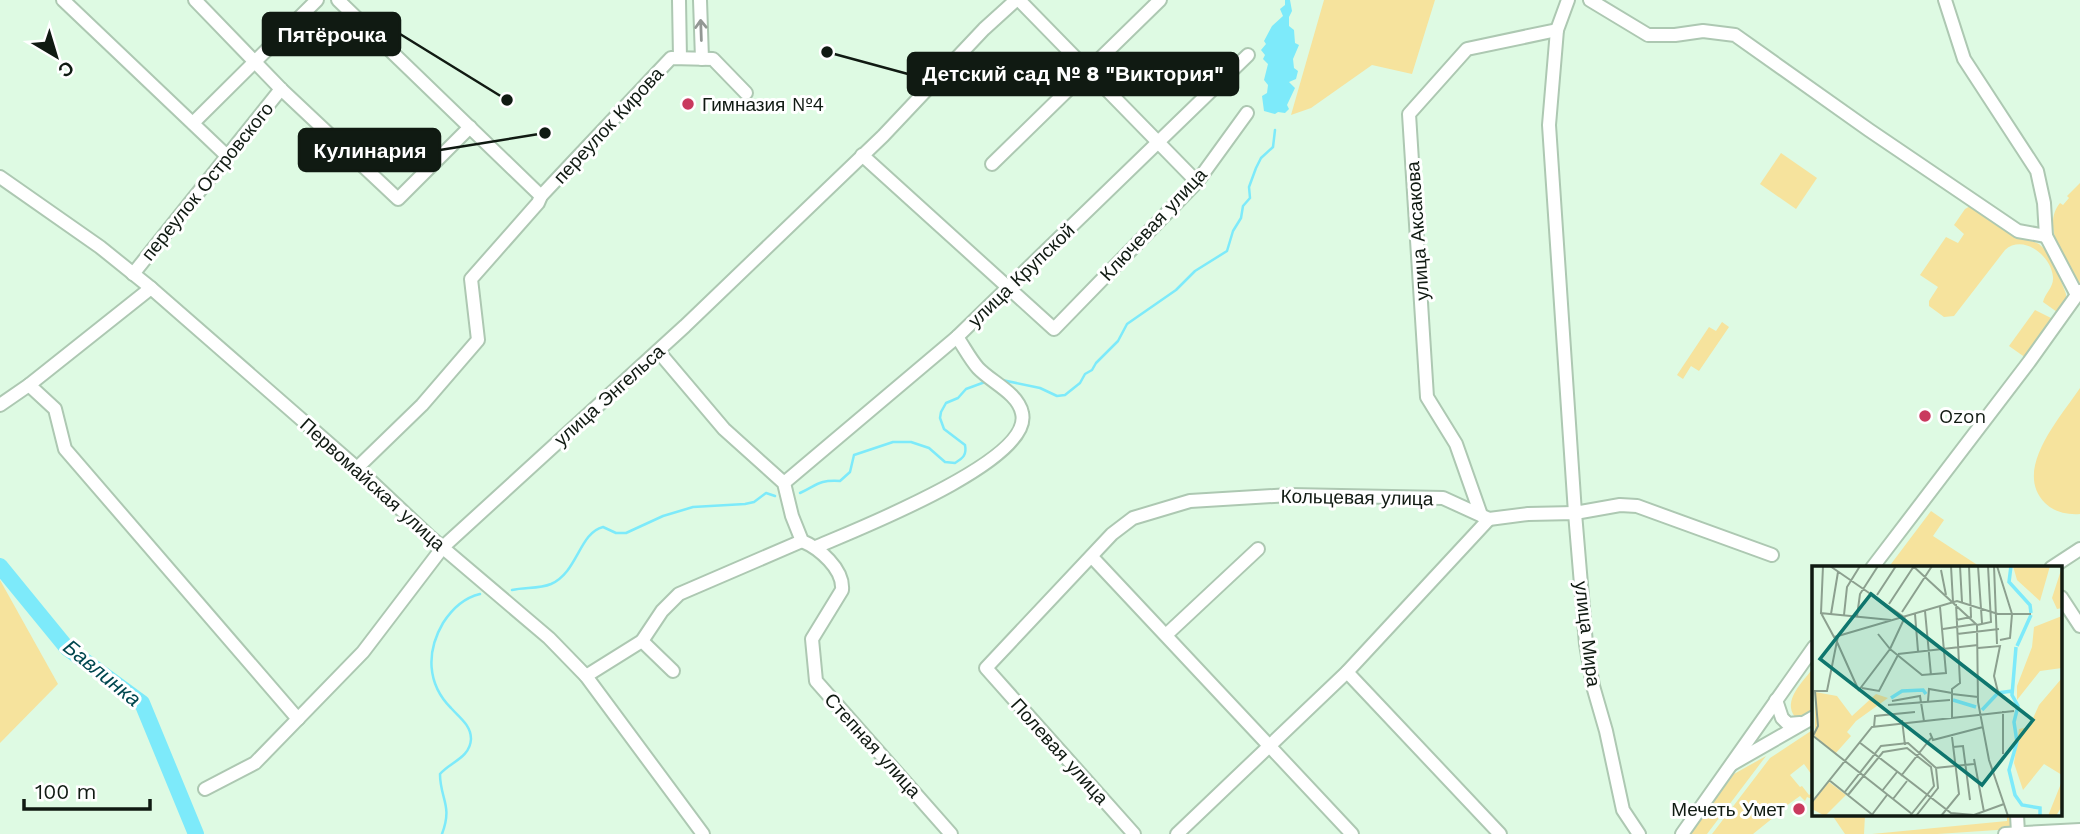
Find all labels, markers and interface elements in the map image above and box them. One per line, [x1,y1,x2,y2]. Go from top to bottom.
callout: Пятёрочка [263,13,400,55]
one-way arrow [694,18,708,41]
north arrow [21,21,91,91]
text: Пятёрочка [278,22,387,47]
callout: Детский сад № 8 "Виктория" [908,53,1238,95]
text: С [53,56,79,82]
text: Детский сад № 8 "Виктория" [922,61,1224,86]
street label: переулок Кирова [549,62,668,188]
place label: Гимназия №4 [702,93,824,116]
marker: Гимназия №4 [680,96,696,112]
street label: переулок Островского [136,97,278,265]
callout: Кулинария [299,129,440,171]
text: Кулинария [314,138,426,163]
street label: улица Аксакова [1401,160,1434,301]
street label: Ключевая улица [1095,163,1212,286]
street label: улица Крупской [963,219,1079,332]
street label: улица Энгельса [549,340,670,451]
place label: Ozon [1939,405,1986,428]
marker: Ozon [1917,408,1933,424]
street label: Первомайская улица [295,413,450,556]
street label: Кольцевая улица [1280,485,1434,510]
inset map [1812,566,2062,816]
street label: улица Мира [1570,580,1605,689]
water label: Бавлинка [59,634,146,711]
street label: Степная улица [820,688,926,803]
street label: Полевая улица [1006,694,1114,809]
scale bar [24,768,150,812]
text: 100 m [35,779,97,804]
place label: Мечеть Умет [1671,798,1785,821]
marker: Мечеть Умет [1791,801,1807,817]

